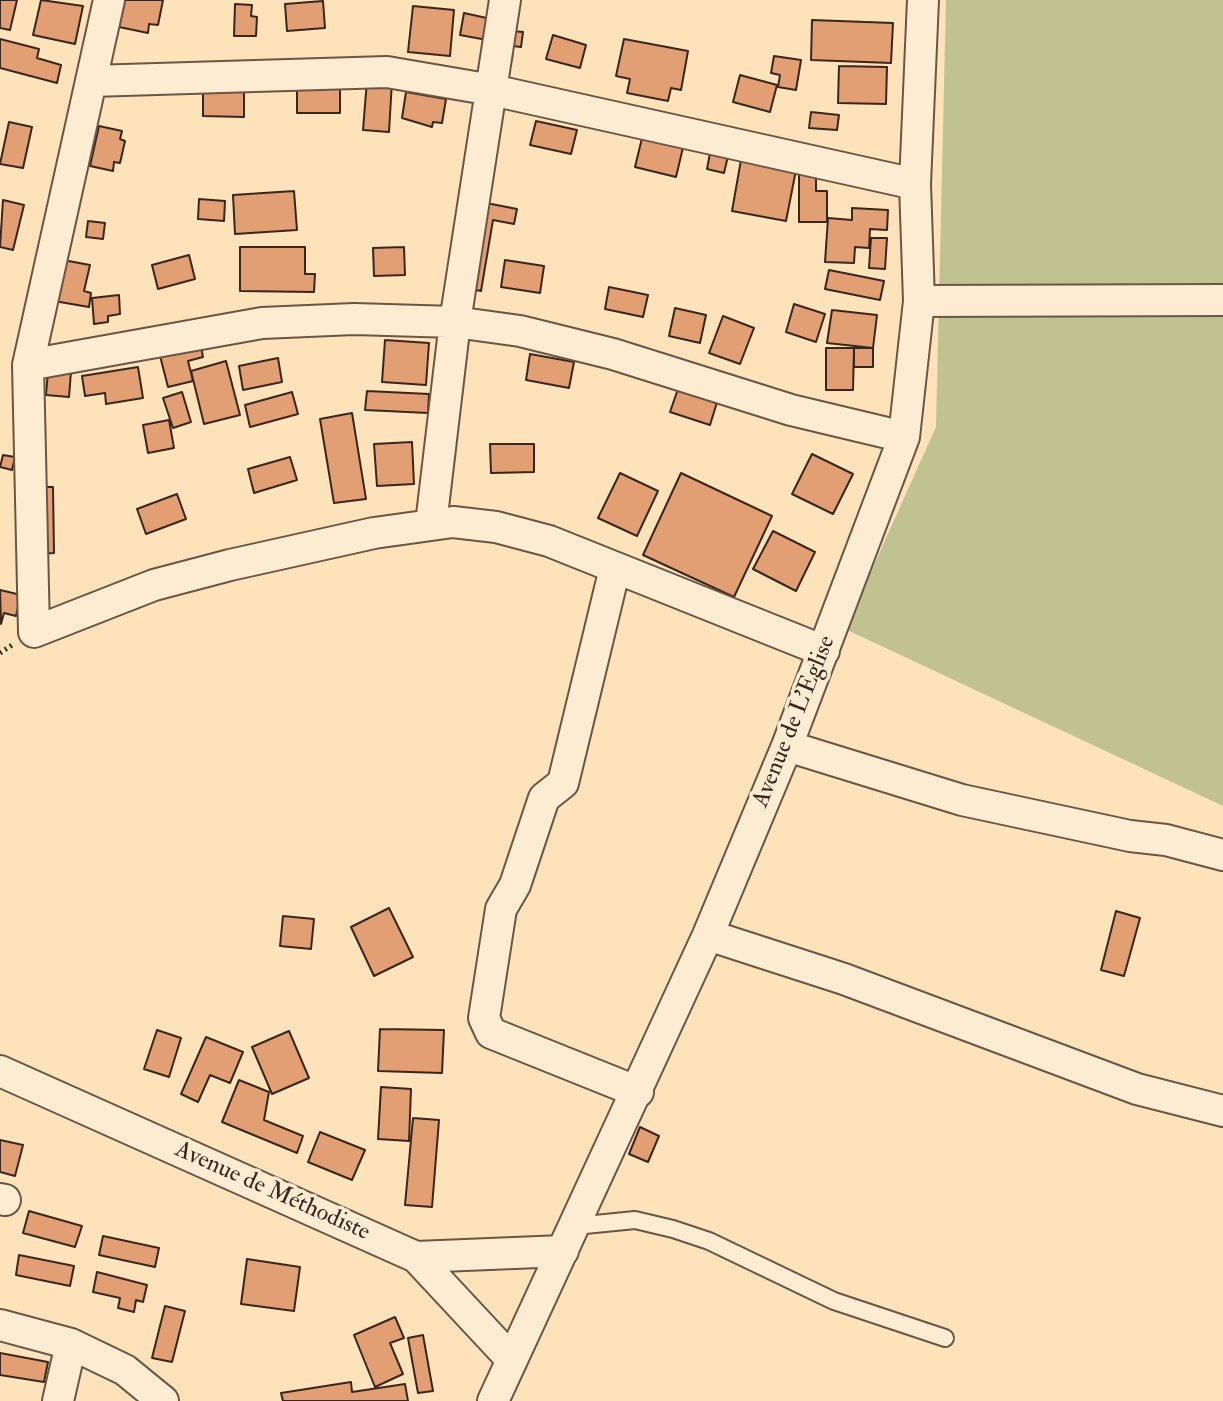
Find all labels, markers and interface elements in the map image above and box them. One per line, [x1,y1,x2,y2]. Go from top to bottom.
street label: Avenue de L'Eglise [747,632,843,812]
street label: Avenue de Méthodiste [170,1136,374,1248]

